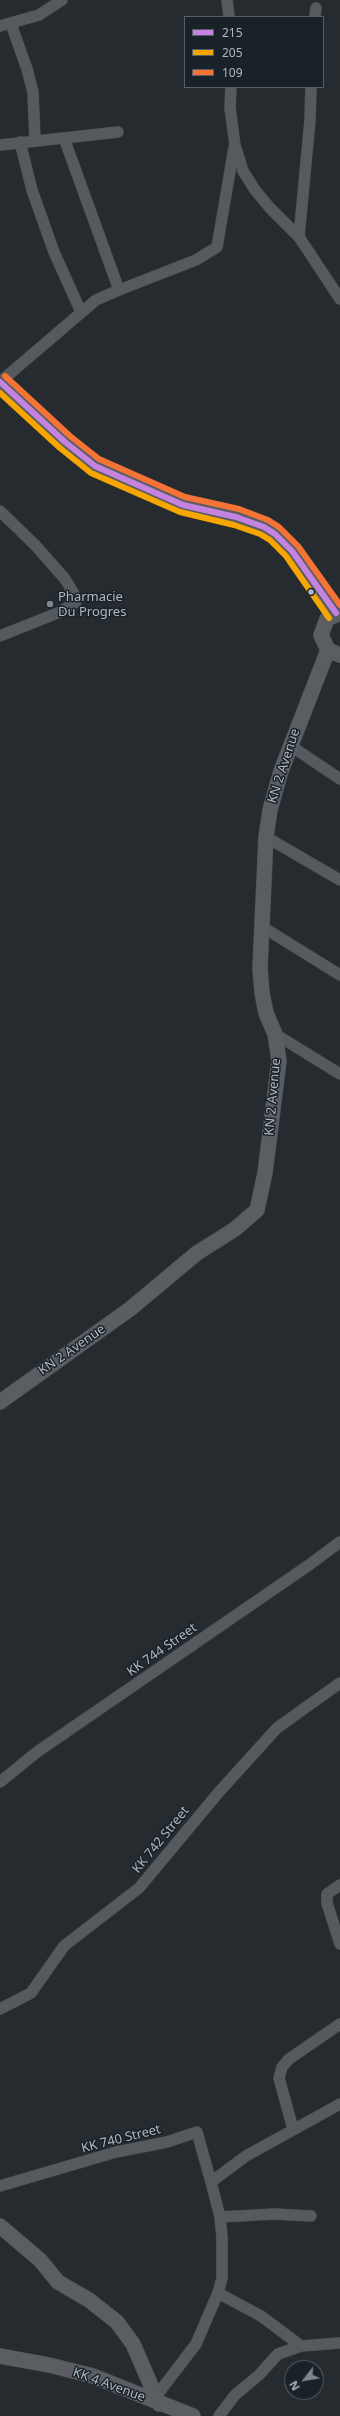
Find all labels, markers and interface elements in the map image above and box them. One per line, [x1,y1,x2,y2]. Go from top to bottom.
legend [184,16,324,88]
text: 215 [222,24,243,41]
text: 205 [222,44,243,61]
text: 109 [222,64,243,81]
unlabelled marker [306,587,316,597]
place label: Pharmacie Du Progres [58,589,126,620]
marker: Pharmacie Du Progres [45,599,55,609]
street label: KN 2 Avenue [265,727,303,805]
street label: KN 2 Avenue [262,1058,284,1136]
street label: KN 2 Avenue [36,1321,108,1379]
street label: KK 744 Street [124,1620,200,1680]
street label: KK 742 Street [129,1803,193,1877]
street label: KK 740 Street [80,2122,162,2156]
north arrow [284,2360,324,2400]
street label: KK 4 Avenue [71,2365,147,2405]
text: N [285,2378,303,2394]

